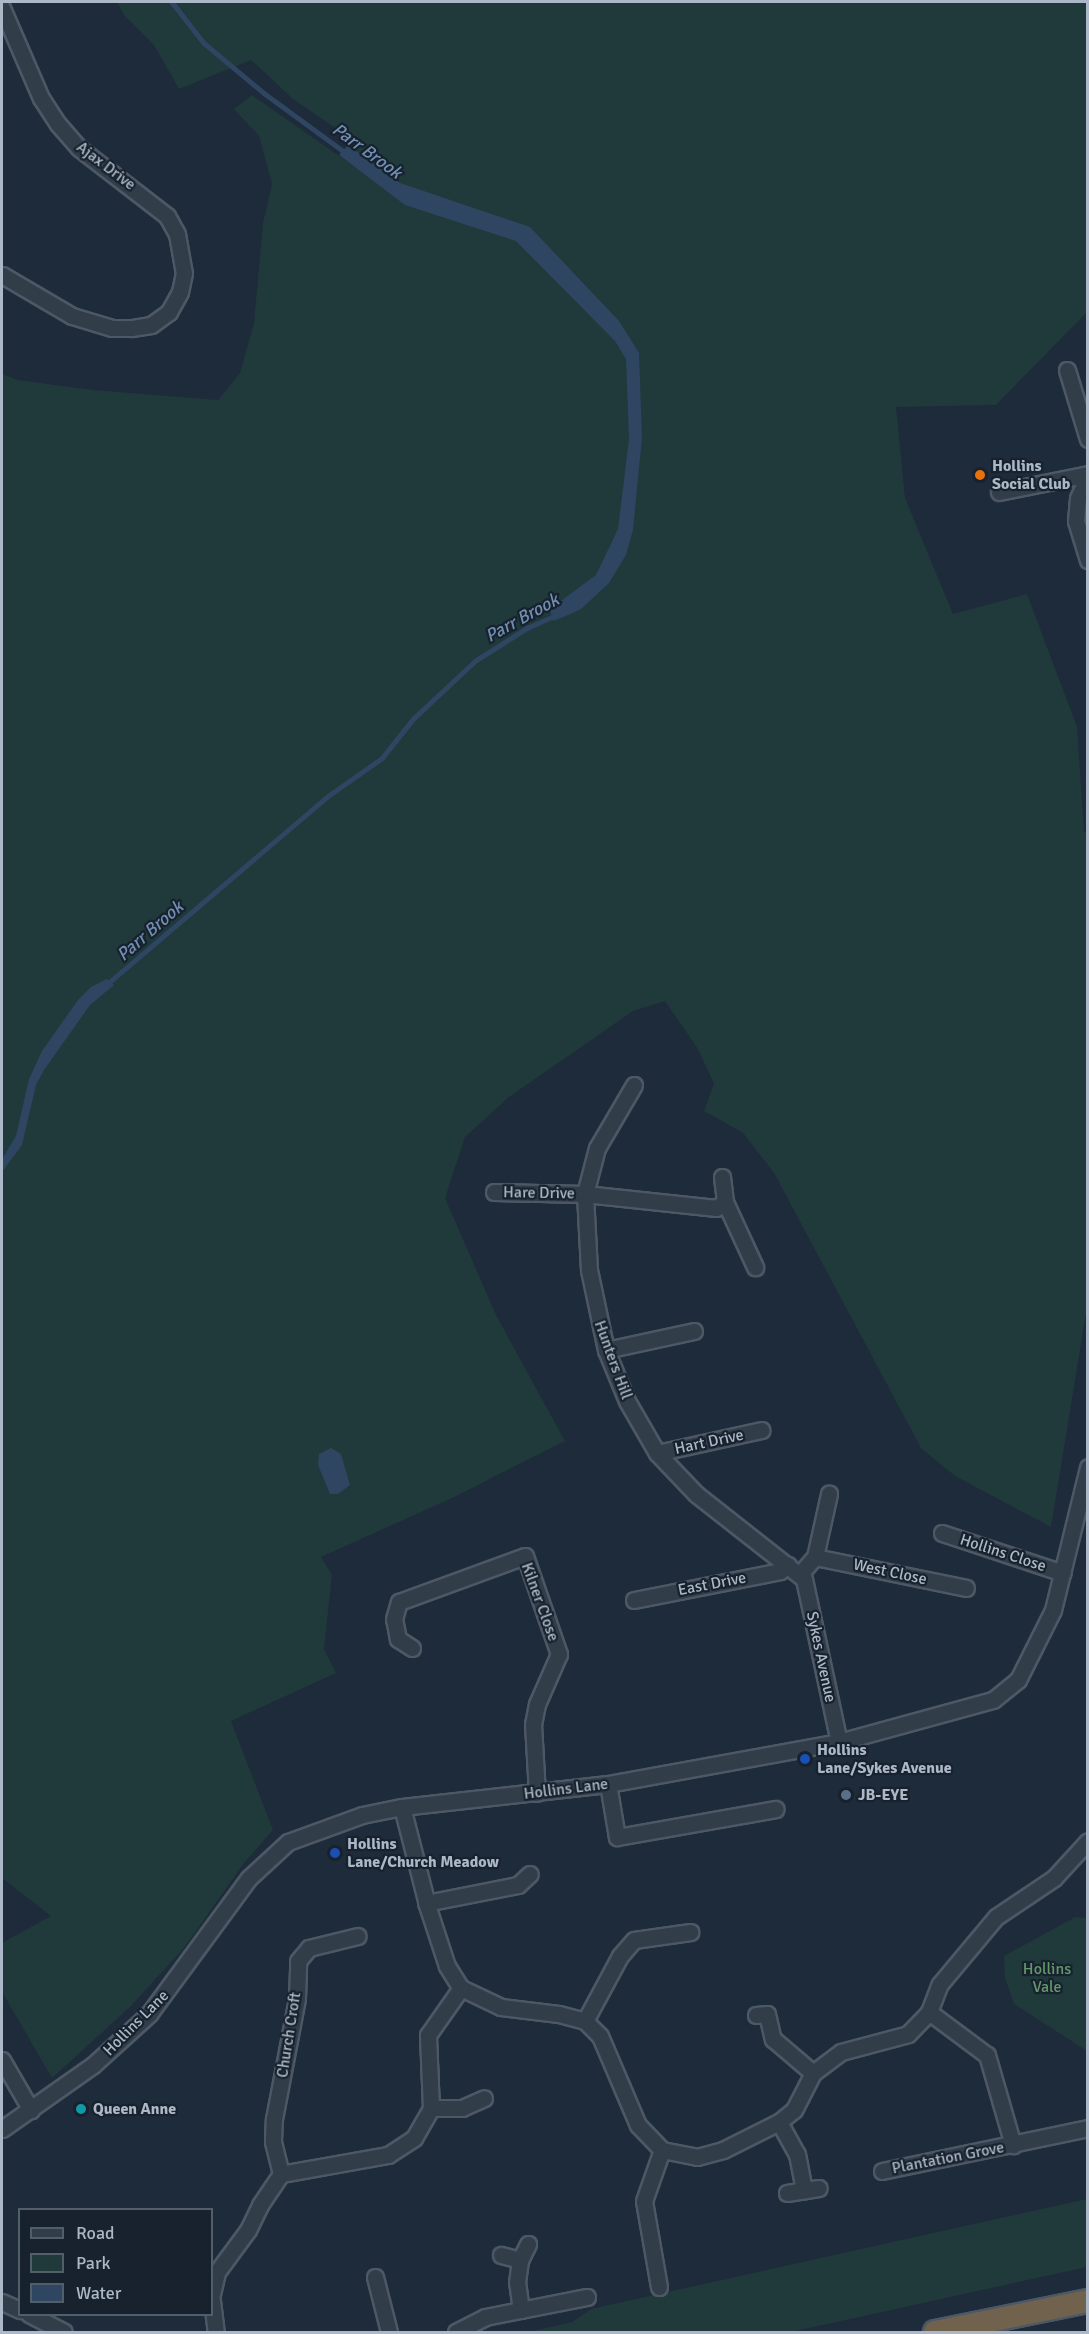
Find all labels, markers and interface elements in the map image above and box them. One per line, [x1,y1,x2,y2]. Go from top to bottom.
water label: Parr Brook [328,119,406,183]
street label: Ajax Drive [73,138,139,194]
place label: Hollins Social Club [992,456,1070,494]
marker: Hollins Social Club [973,468,987,482]
water label: Parr Brook [481,589,563,647]
water label: Parr Brook [112,896,188,966]
street label: Hare Drive [503,1183,575,1203]
street label: Hunters Hill [590,1318,636,1402]
street label: Hart Drive [673,1425,745,1459]
street label: Hollins Close [958,1530,1048,1576]
street label: West Close [852,1555,928,1589]
street label: Kilner Close [517,1560,563,1644]
street label: East Drive [676,1568,748,1600]
street label: Sykes Avenue [802,1610,840,1704]
place label: Hollins Lane/Sykes Avenue [817,1740,952,1778]
marker: Hollins Lane/Sykes Avenue [798,1752,812,1766]
street label: Hollins Lane [523,1774,609,1804]
place label: JB-EYE [858,1785,908,1805]
marker: JB-EYE [839,1788,853,1802]
place label: Hollins Lane/Church Meadow [347,1834,499,1872]
marker: Hollins Lane/Church Meadow [328,1846,342,1860]
park label: Hollins Vale [1023,1959,1071,1997]
street label: Hollins Lane [99,1986,173,2060]
street label: Church Croft [273,1991,305,2079]
place label: Queen Anne [93,2099,176,2119]
marker: Queen Anne [74,2102,88,2116]
street label: Plantation Grove [890,2138,1006,2178]
legend [18,2208,213,2316]
text: Road [76,2222,115,2244]
text: Park [76,2252,111,2274]
text: Water [76,2282,121,2304]

